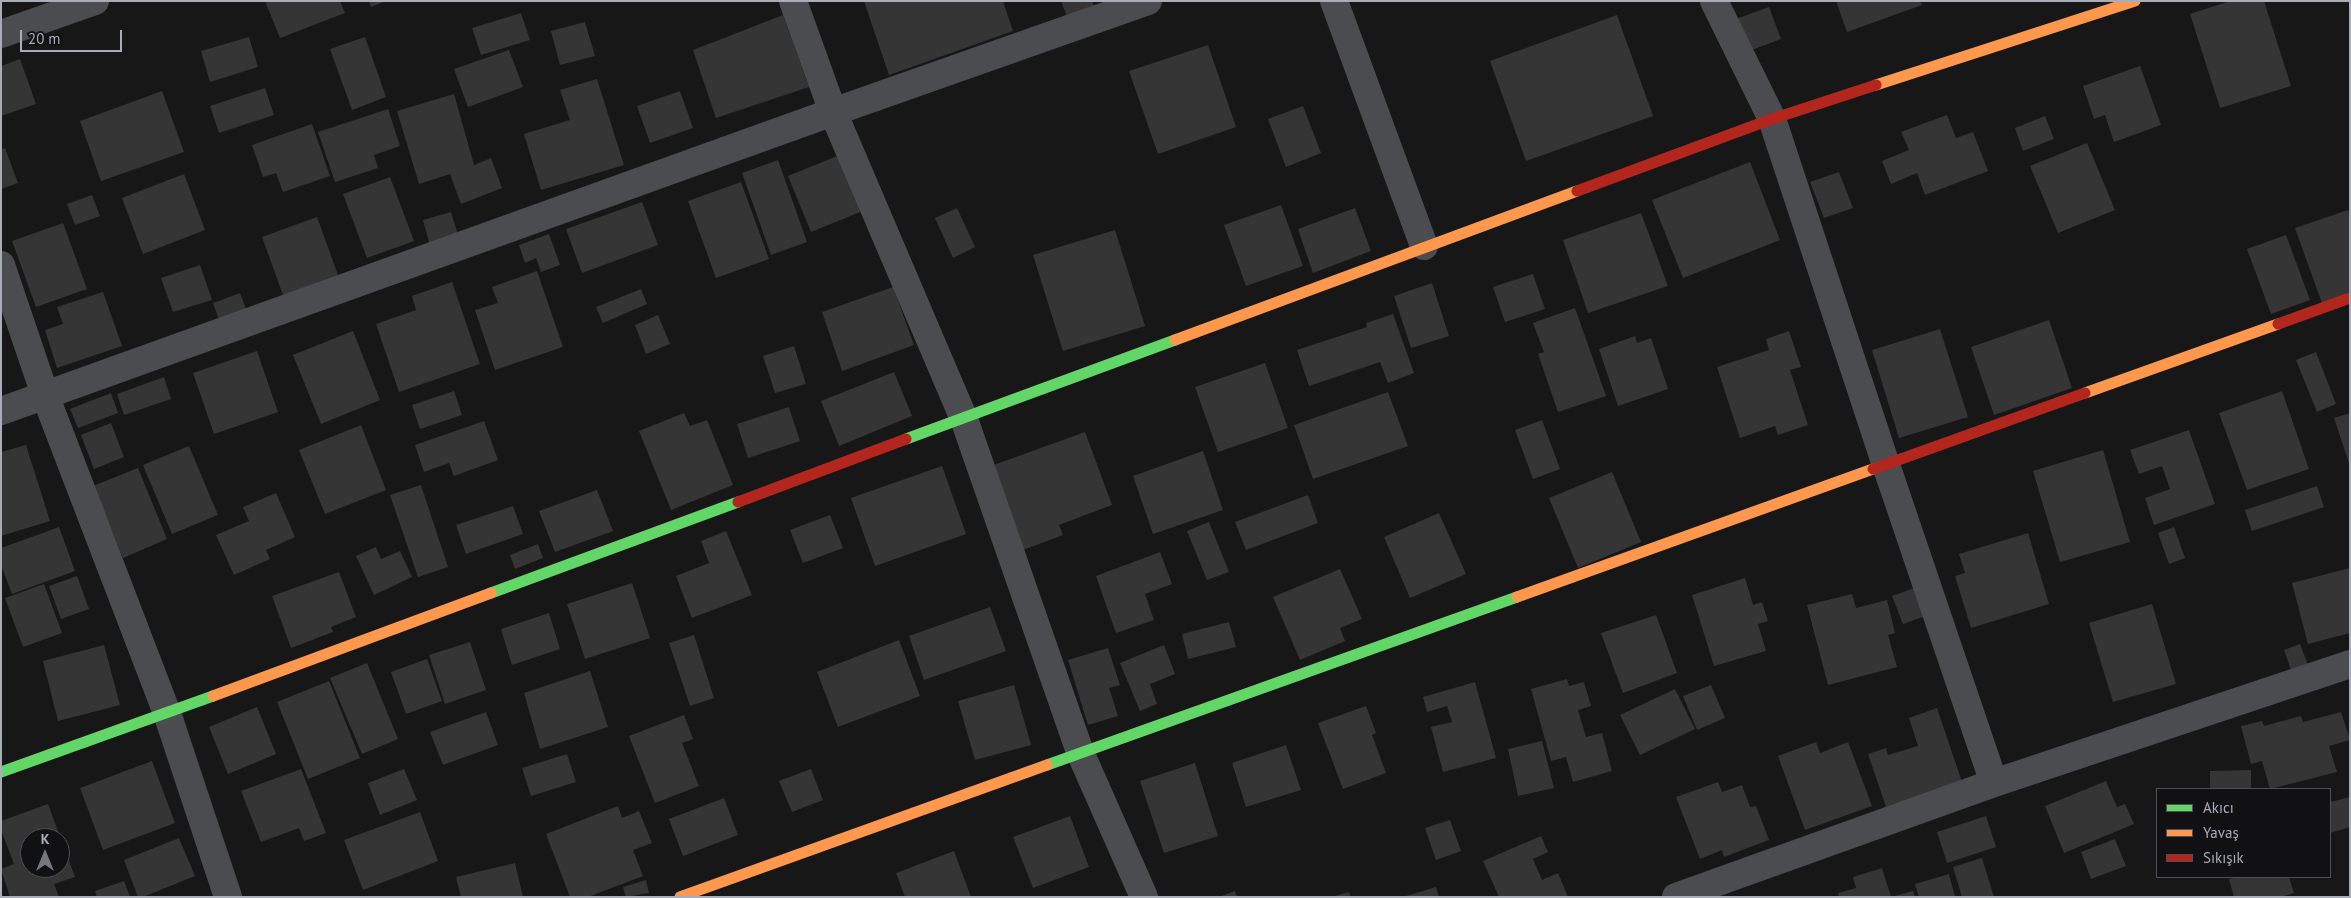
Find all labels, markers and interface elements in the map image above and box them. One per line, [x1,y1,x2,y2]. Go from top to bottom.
scale bar [22,20,125,52]
text: 20 m [28,29,61,48]
legend [2156,788,2331,878]
text: Akıcı [2203,798,2234,817]
text: Yavaş [2203,823,2239,842]
north arrow [20,828,70,878]
text: K [41,830,49,848]
text: Sıkışık [2203,848,2244,867]

